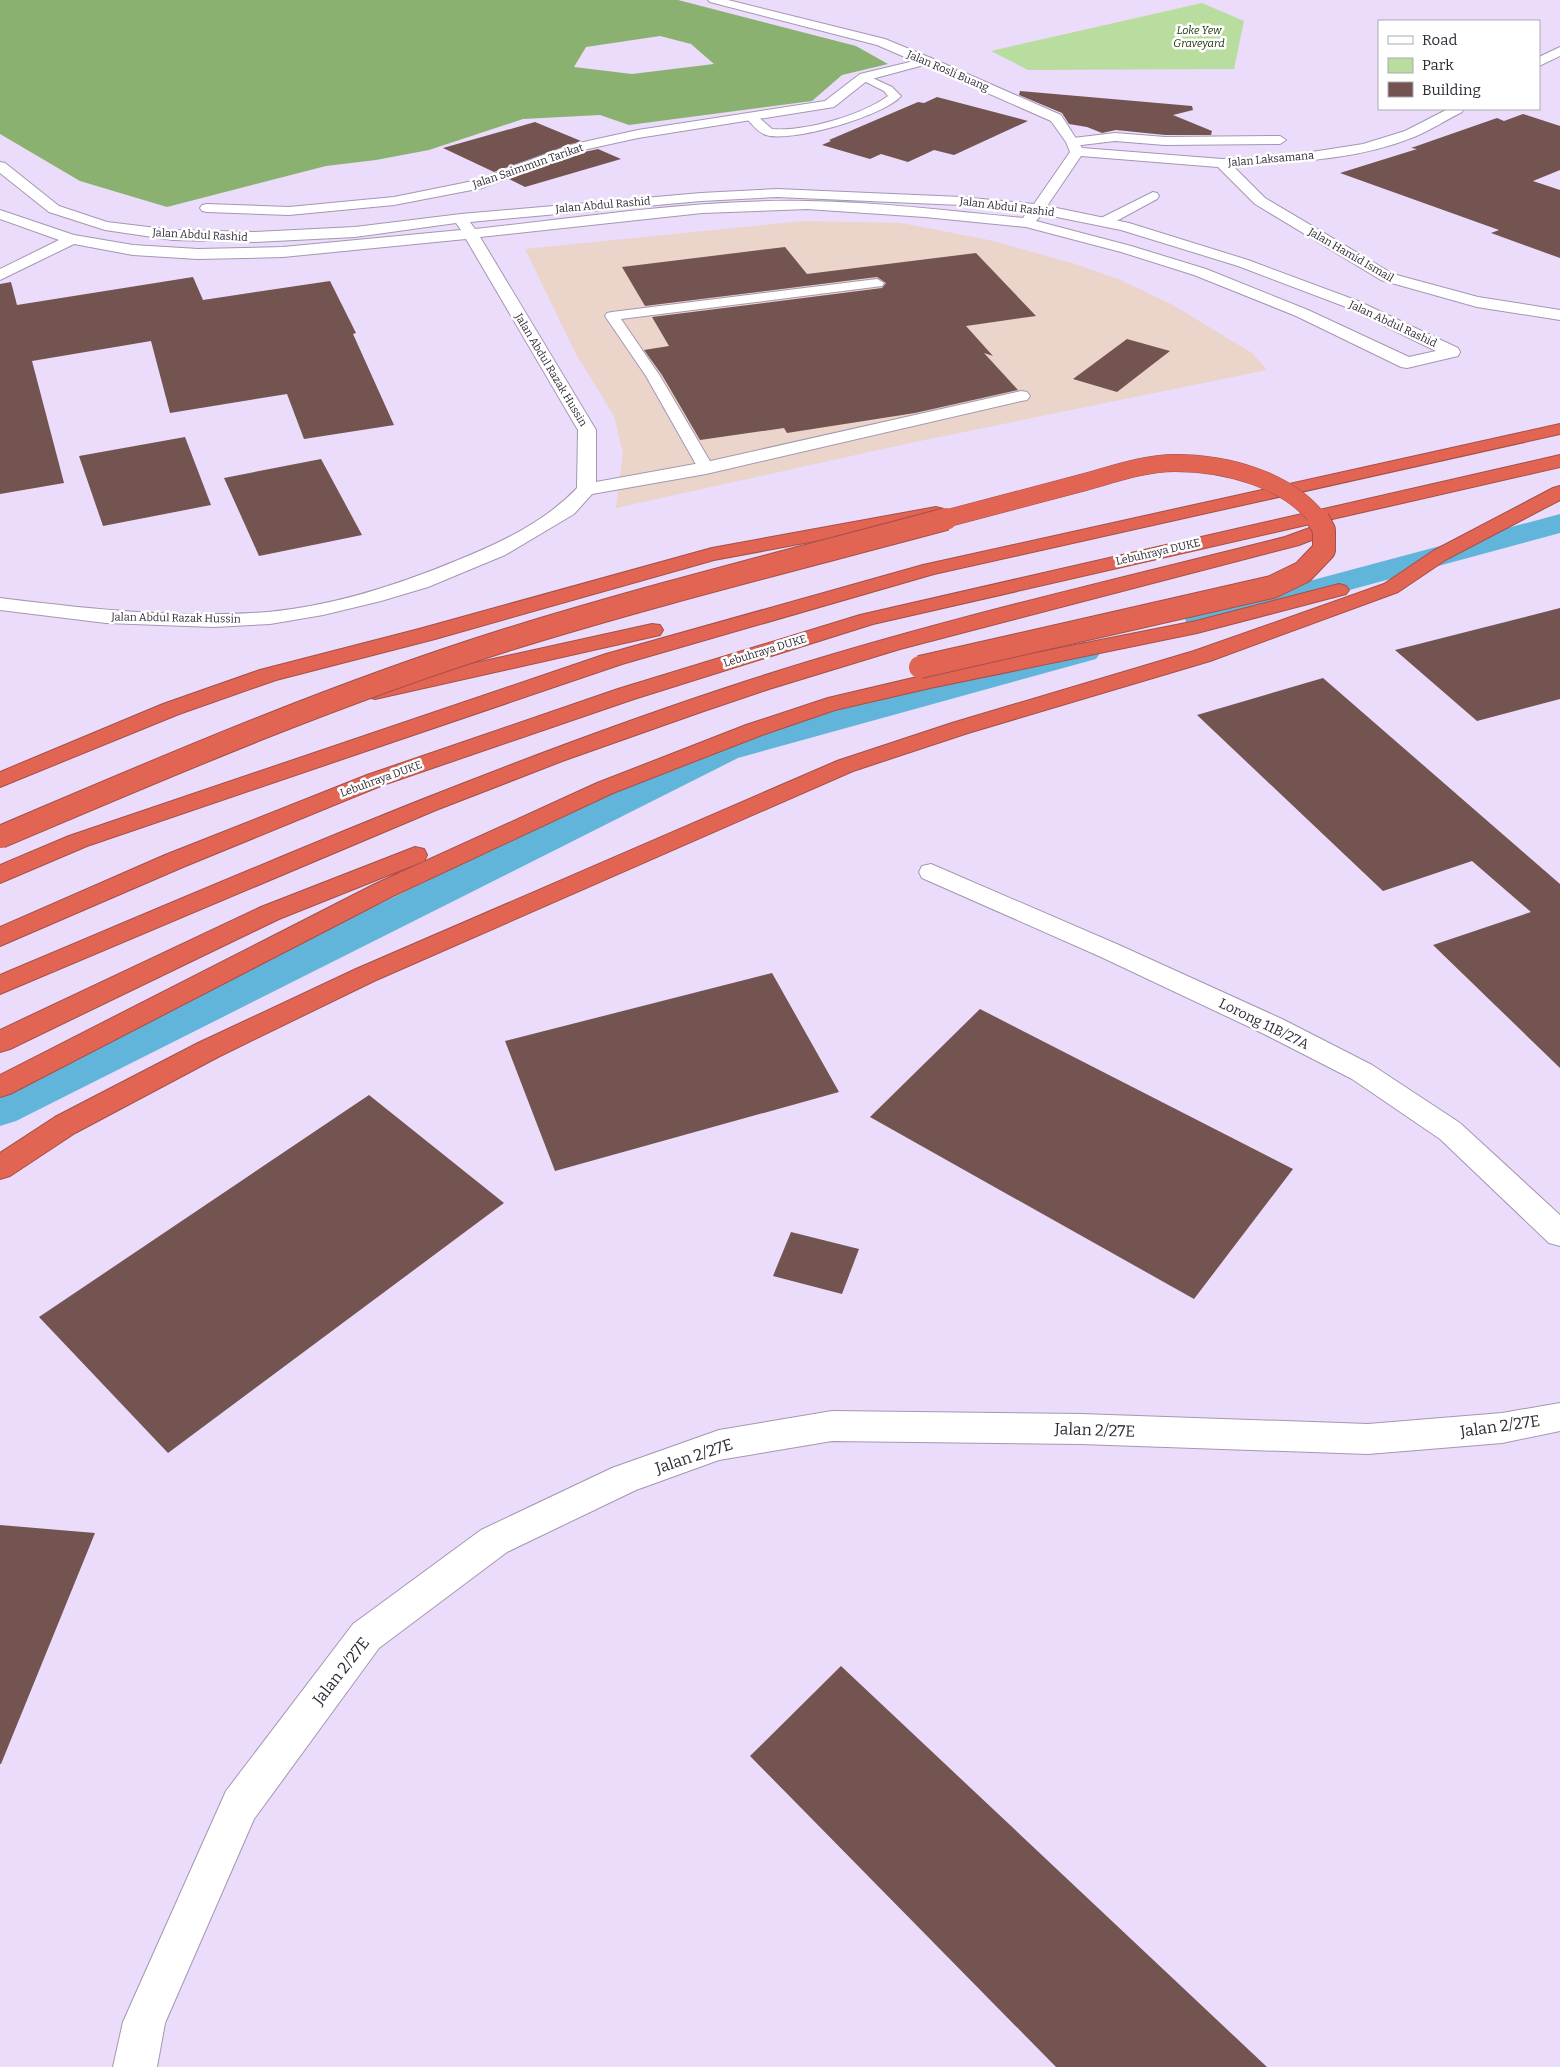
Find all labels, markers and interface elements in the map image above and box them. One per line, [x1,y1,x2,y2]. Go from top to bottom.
legend [1378,20,1540,110]
park label: Loke Yew Graveyard [1173,24,1225,50]
text: Road [1422,31,1457,49]
street label: Jalan Rosli Buang [904,47,991,94]
text: Park [1422,56,1454,74]
text: Building [1422,81,1481,99]
street label: Jalan Saimmun Tarikat [470,141,585,191]
street label: Jalan Laksamana [1226,149,1315,169]
street label: Jalan Abdul Rashid [554,194,652,216]
street label: Jalan Abdul Rashid [958,195,1056,219]
street label: Jalan Hamid Ismail [1305,225,1396,285]
street label: Jalan Abdul Rashid [151,226,248,244]
street label: Jalan Abdul Rashid [1346,298,1439,350]
street label: Jalan Abdul Razak Hussin [512,310,590,429]
street label: Lebuhraya DUKE [1114,536,1202,568]
street label: Jalan Abdul Razak Hussin [110,610,241,626]
street label: Lebuhraya DUKE [722,632,808,670]
street label: Lebuhraya DUKE [338,758,424,800]
street label: Lorong 11B/27A [1216,995,1312,1053]
street label: Jalan 2/27E [1458,1411,1541,1441]
street label: Jalan 2/27E [1053,1419,1136,1441]
street label: Jalan 2/27E [652,1435,735,1478]
street label: Jalan 2/27E [308,1633,373,1709]

